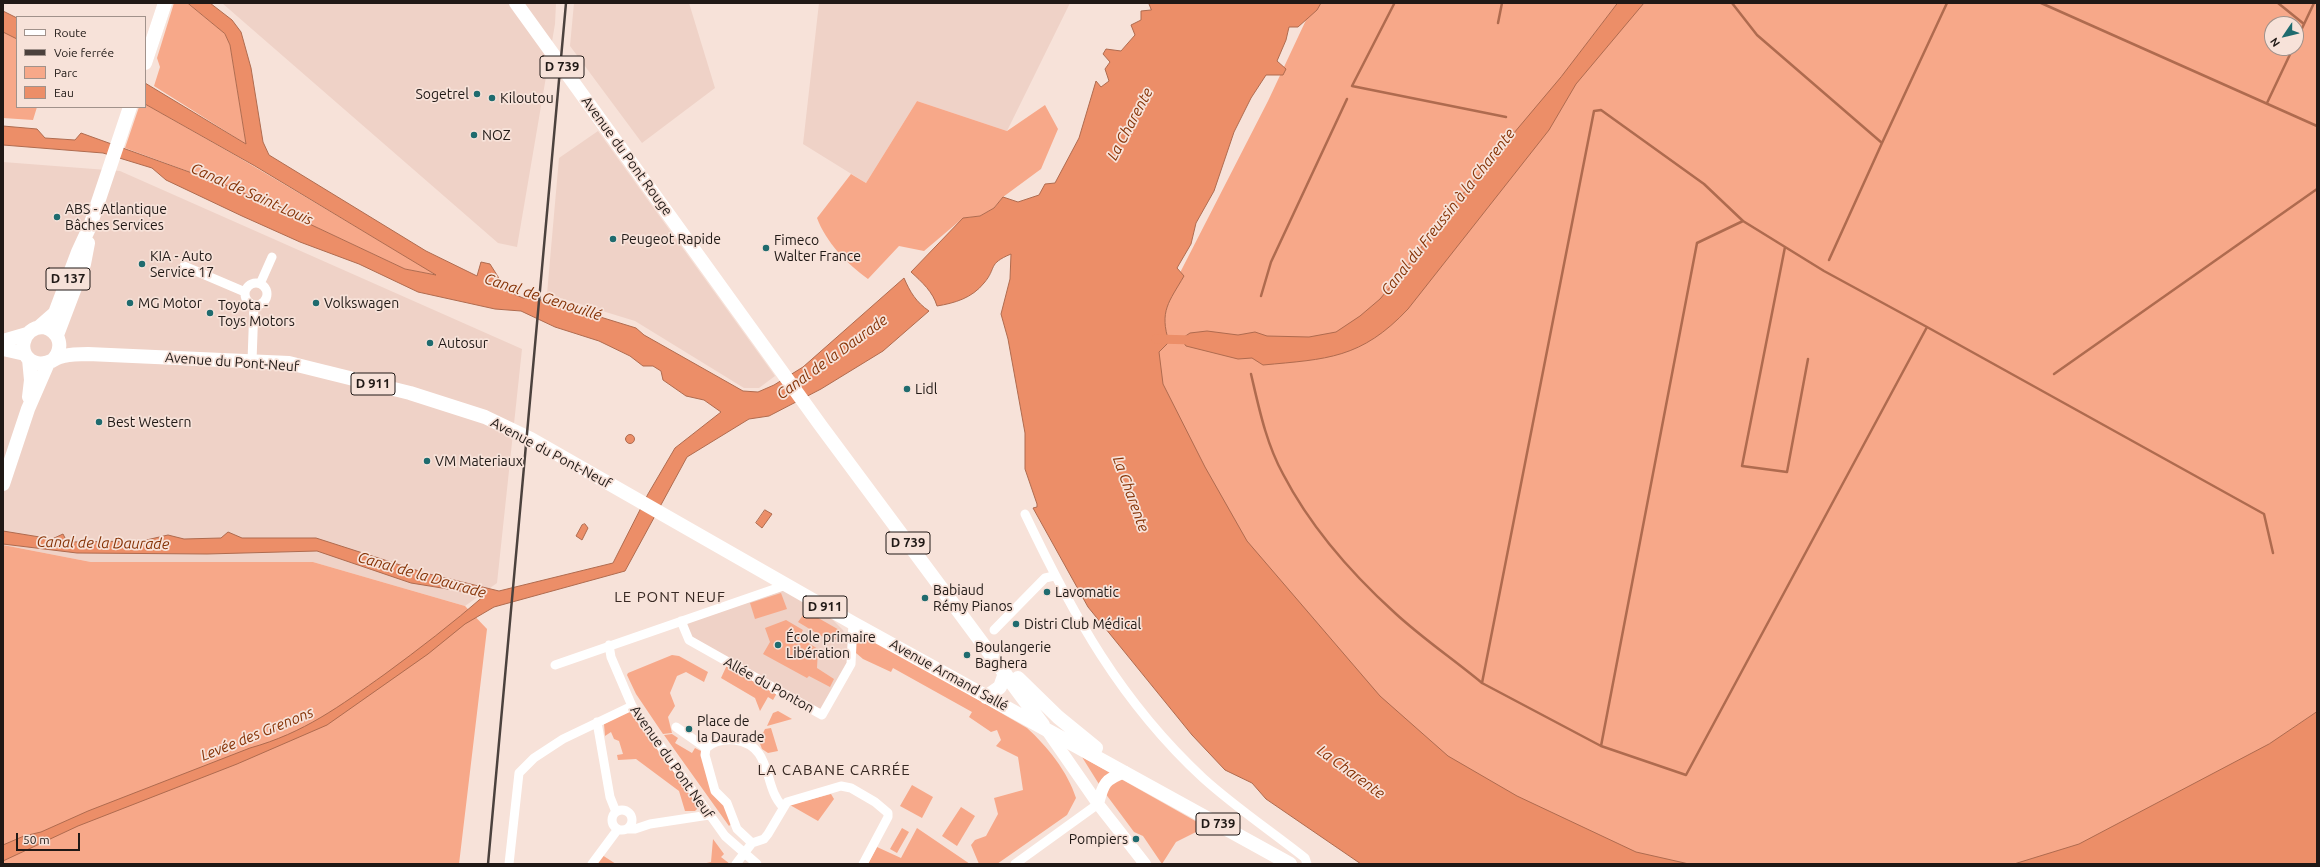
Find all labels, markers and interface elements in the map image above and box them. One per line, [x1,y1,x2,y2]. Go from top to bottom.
legend [16,16,146,108]
north arrow [2264,16,2304,56]
text: Route [54,26,87,39]
text: N [2268,36,2282,49]
text: Voie ferrée [54,46,114,59]
road number: D 739 [540,56,584,78]
text: Parc [54,66,77,79]
water label: La Charente [1103,85,1157,163]
text: Eau [54,86,74,99]
place label: Sogetrel [416,86,469,102]
marker: Sogetrel [472,89,482,99]
place label: Kiloutou [500,90,554,106]
marker: Kiloutou [487,93,497,103]
street label: Avenue du Pont Rouge [578,93,676,219]
water label: Canal du Freussin à la Charente [1377,125,1519,299]
place label: NOZ [482,127,511,143]
marker: NOZ [469,130,479,140]
water label: Canal de Saint-Louis [188,159,316,229]
place label: ABS - Atlantique Bâches Services [65,201,167,234]
marker: ABS - Atlantique Bâches Services [52,212,62,222]
place label: Peugeot Rapide [621,231,721,247]
place label: Fimeco Walter France [774,232,861,264]
marker: Peugeot Rapide [608,234,618,244]
marker: Fimeco Walter France [761,243,771,253]
place label: KIA - Auto Service 17 [150,248,214,280]
marker: KIA - Auto Service 17 [137,259,147,269]
road number: D 137 [46,268,90,290]
water label: Canal de Genouillé [482,270,604,324]
place label: MG Motor [138,295,202,311]
place label: Volkswagen [324,295,399,311]
place label: Toyota - Toys Motors [218,297,295,330]
marker: MG Motor [125,298,135,308]
marker: Volkswagen [311,298,321,308]
marker: Toyota - Toys Motors [205,308,215,318]
water label: Canal de la Daurade [773,311,891,403]
place label: Autosur [438,335,488,351]
marker: Autosur [425,338,435,348]
street label: Avenue du Pont-Neuf [164,349,300,375]
road number: D 911 [351,373,395,395]
place label: Lidl [915,381,937,397]
marker: Lidl [902,384,912,394]
place label: Best Western [107,414,191,430]
street label: Avenue du Pont-Neuf [488,414,614,492]
marker: Best Western [94,417,104,427]
place label: VM Materiaux [435,453,523,469]
water label: La Charente [1109,454,1153,534]
marker: VM Materiaux [422,456,432,466]
road number: D 739 [886,532,930,554]
water label: Canal de la Daurade [37,533,169,553]
water label: Canal de la Daurade [356,548,488,602]
place label: Babiaud Rémy Pianos [933,582,1013,614]
place label: Lavomatic [1055,584,1119,600]
marker: Lavomatic [1042,587,1052,597]
district label: LE PONT NEUF [614,588,726,606]
marker: Babiaud Rémy Pianos [920,593,930,603]
road number: D 911 [803,596,847,618]
place label: Distri Club Médical [1024,616,1141,632]
marker: Distri Club Médical [1011,619,1021,629]
place label: École primaire Libération [786,629,876,662]
street label: Avenue Armand Sallé [887,635,1011,715]
place label: Boulangerie Baghera [975,639,1051,672]
marker: École primaire Libération [773,640,783,650]
marker: Boulangerie Baghera [962,650,972,660]
street label: Allée du Ponton [721,653,817,717]
street label: Avenue du Pont Neuf [627,702,717,822]
water label: Levée des Grenons [198,703,316,765]
place label: Place de la Daurade [697,713,765,746]
marker: Place de la Daurade [684,724,694,734]
water label: La Charente [1314,741,1388,803]
district label: LA CABANE CARRÉE [757,761,911,779]
road number: D 739 [1196,813,1240,835]
scale bar [18,825,82,851]
place label: Pompiers [1069,831,1128,847]
text: 50 m [23,833,50,846]
marker: Pompiers [1131,834,1141,844]

